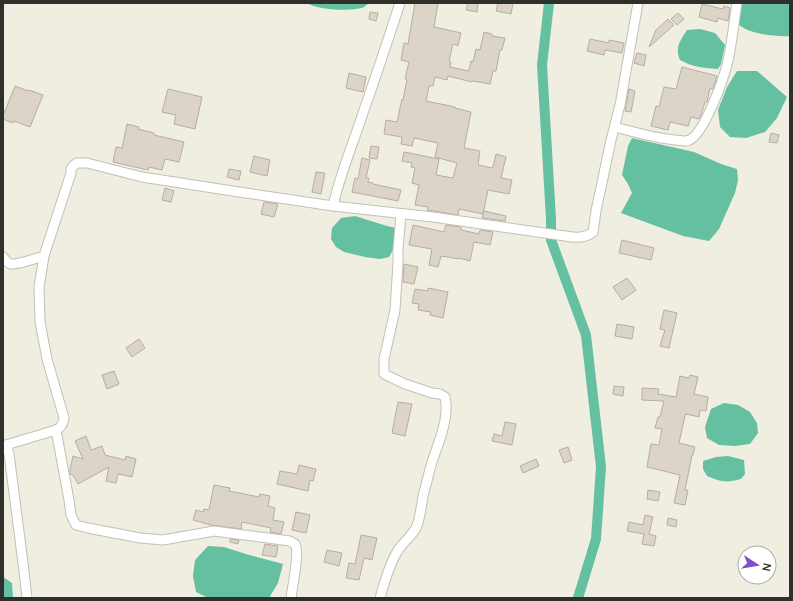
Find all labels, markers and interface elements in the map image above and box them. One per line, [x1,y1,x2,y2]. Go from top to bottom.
north arrow [737,545,777,585]
text: N [759,562,775,573]

